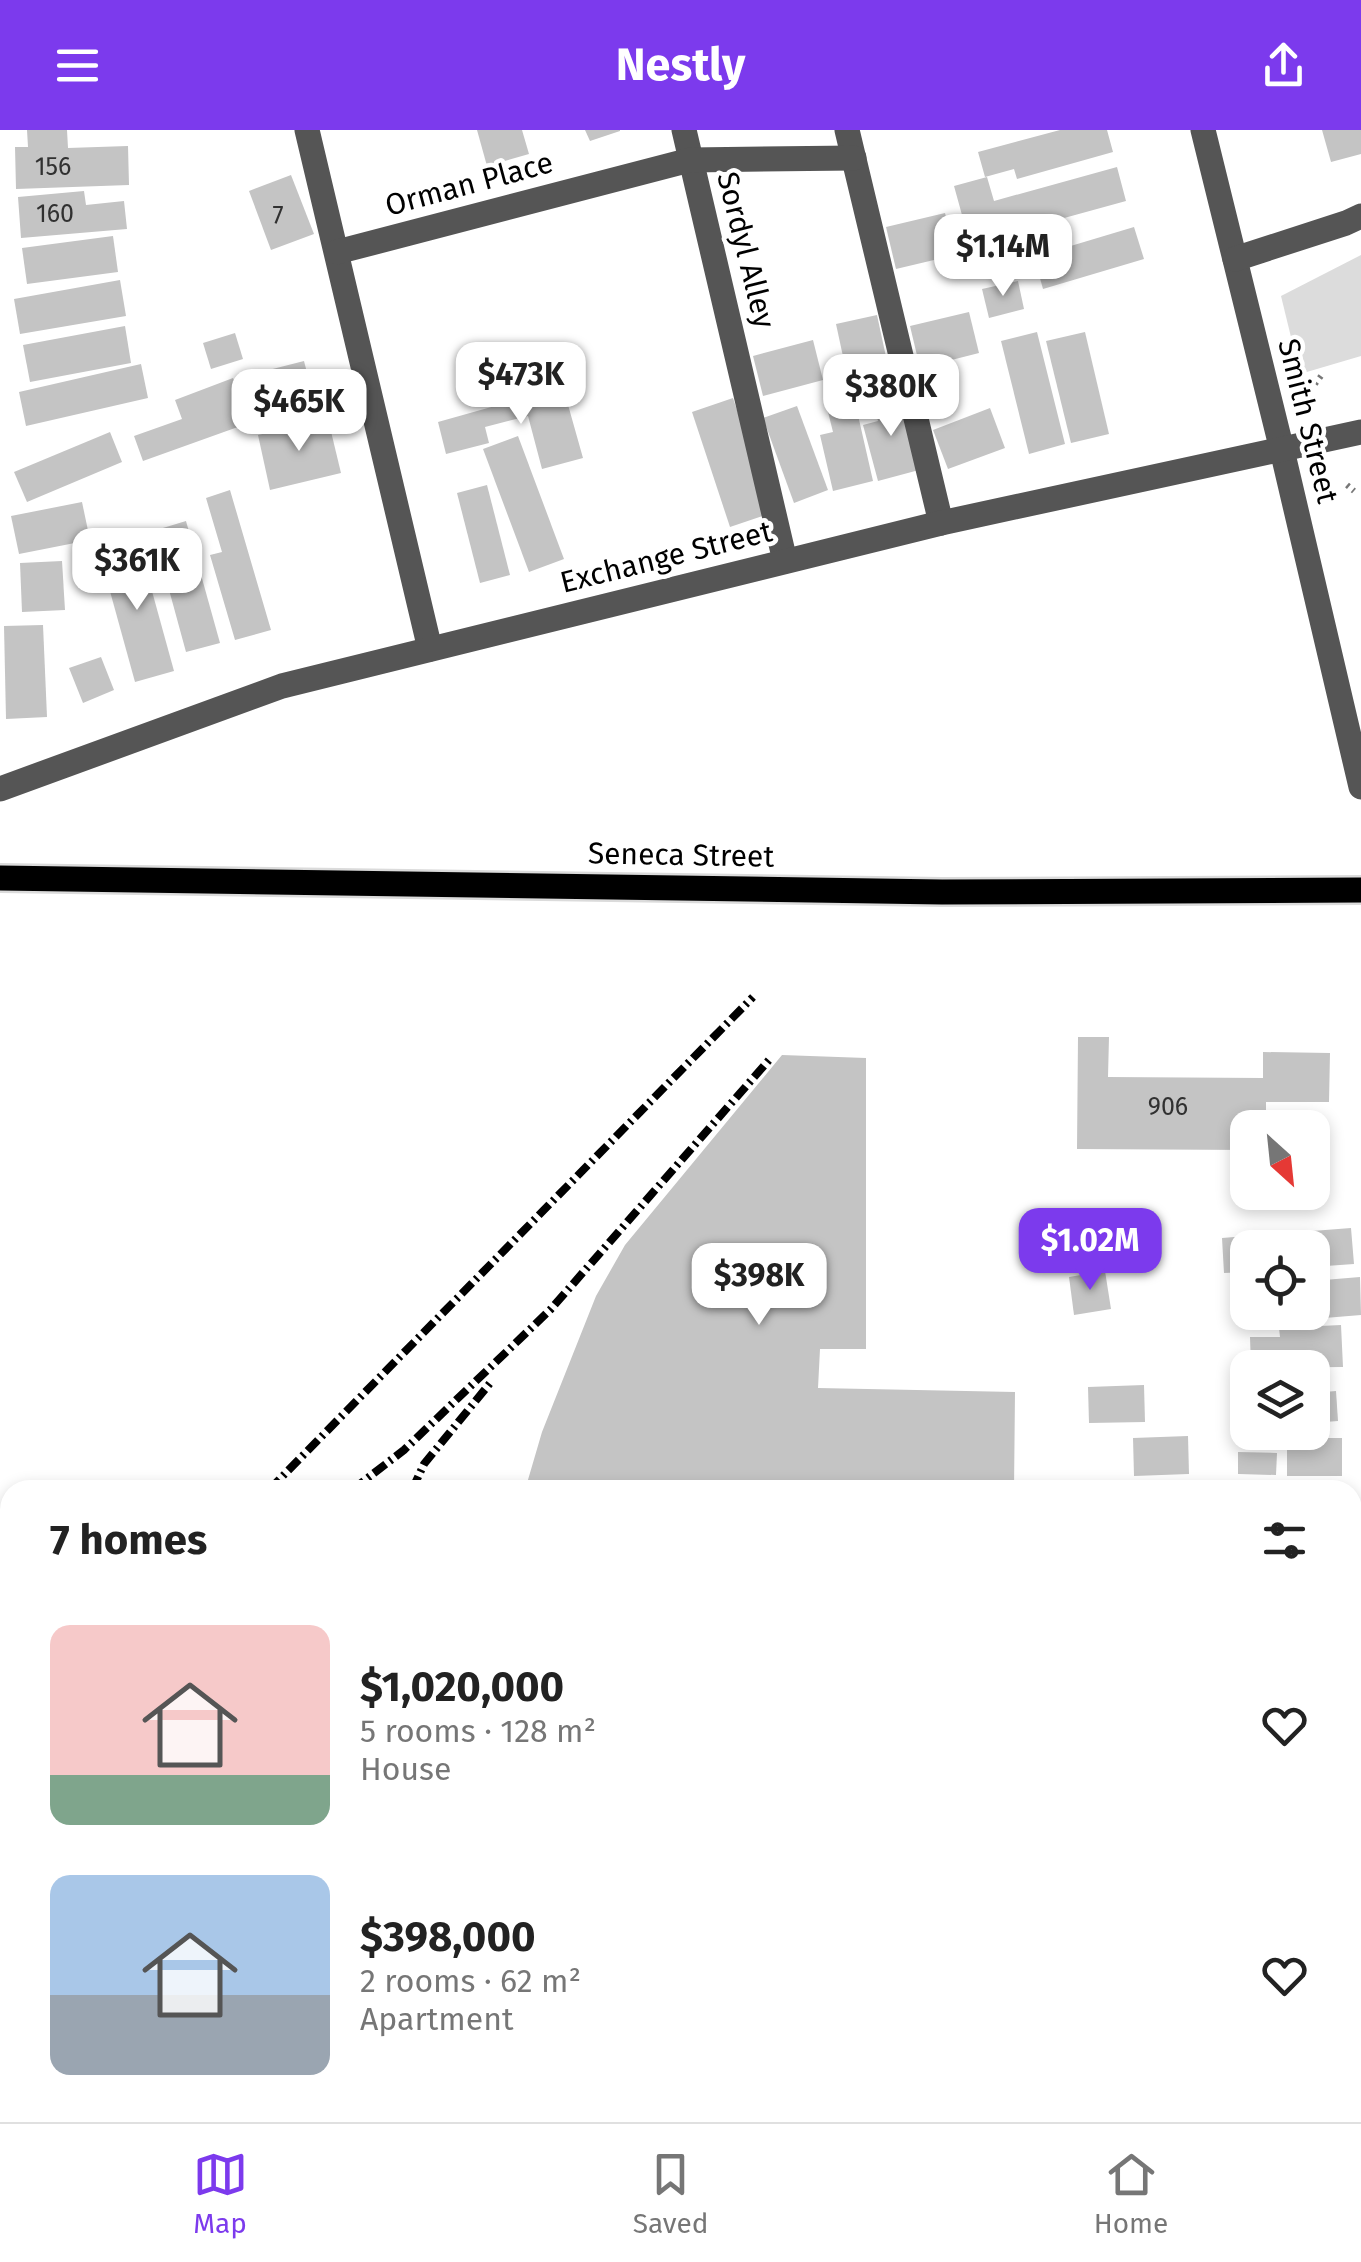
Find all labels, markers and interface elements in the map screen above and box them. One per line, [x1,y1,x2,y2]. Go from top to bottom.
icon: menu [50,38,105,93]
text: Nestly [616,38,745,92]
icon: share [1256,38,1311,93]
street label: Orman Place [381,144,557,224]
house number: 156 [35,152,71,182]
street label: Sordyl Alley [709,168,783,332]
house number: 160 [36,199,74,229]
house number: 7 [272,200,284,230]
pin: $1.14M [922,214,1084,299]
text: $1.14M [956,227,1050,265]
street label: Smith Street [1270,335,1346,507]
pin: $473K [451,342,591,427]
pin: $380K [821,354,961,439]
text: $473K [478,355,564,393]
text: $380K [845,367,937,405]
pin: $465K [229,369,369,454]
text: $465K [254,382,344,420]
street label: Exchange Street [556,513,776,601]
pin: $361K [67,528,207,613]
text: $361K [94,541,180,579]
street label: Seneca Street [588,835,775,875]
house number: 906 [1148,1092,1188,1122]
north arrow [1230,1110,1330,1210]
map controls [1230,1110,1330,1450]
pin: $1.02M [1009,1208,1171,1293]
text: $1.02M [1041,1221,1139,1259]
button: locate [1230,1230,1330,1330]
pin: $398K [689,1243,829,1328]
text: $398K [714,1256,804,1294]
button: layers [1230,1350,1330,1450]
icon: filters [1257,1513,1312,1568]
text: 7 homes [50,1515,207,1565]
text: $1,020,000 [360,1662,564,1712]
icon: home [130,1665,250,1785]
icon: heart [1257,1698,1312,1753]
text: 5 rooms · 128 m² [360,1712,596,1750]
text: House [360,1750,451,1788]
text: $398,000 [360,1912,536,1962]
icon: home [130,1915,250,2035]
icon: heart [1257,1948,1312,2003]
text: 2 rooms · 62 m² [360,1962,581,2000]
text: Apartment [360,2000,514,2038]
tab: Map [193,2147,248,2240]
tab: Saved [633,2147,709,2240]
tab: Home [1094,2147,1168,2240]

